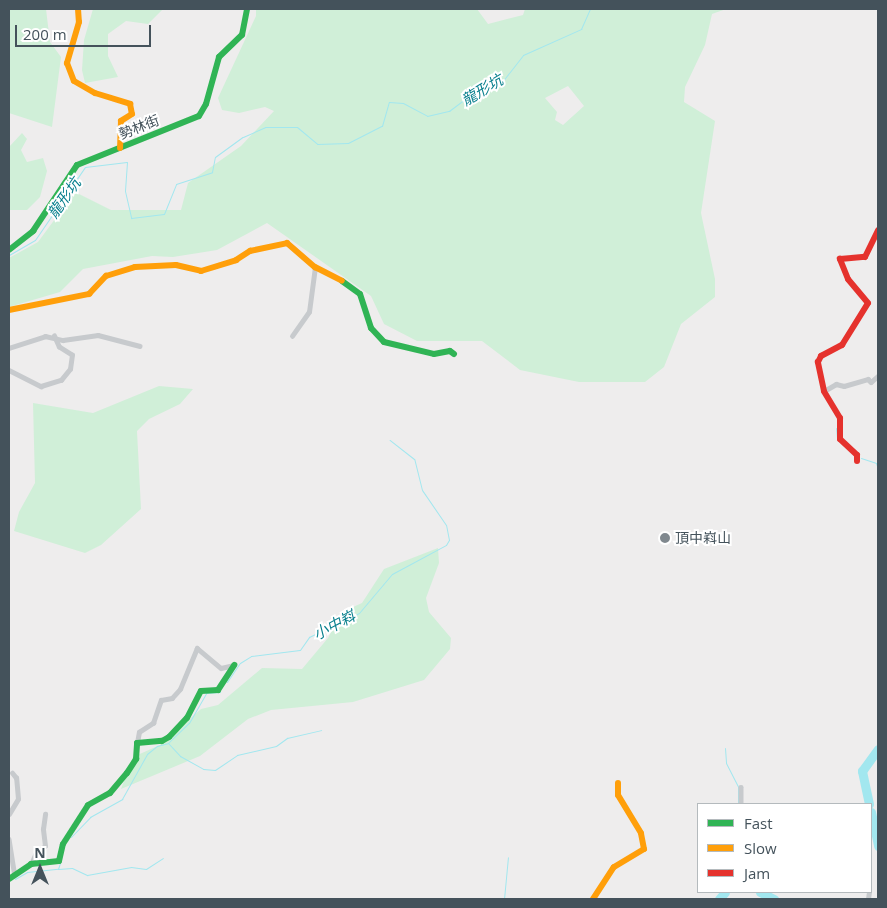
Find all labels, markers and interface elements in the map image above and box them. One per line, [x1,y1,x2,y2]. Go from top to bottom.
scale bar [18,15,154,47]
text: 200 m [23,24,67,44]
water label: 龍形坑 [458,71,506,109]
street label: 勢林街 [116,112,162,142]
water label: 龍形坑 [44,174,84,222]
place label: 頂中嵙山 [675,530,731,546]
marker: 頂中嵙山 [659,532,671,544]
water label: 小中嵙 [310,606,358,644]
legend [697,803,872,893]
text: Fast [744,813,773,833]
text: Slow [744,838,777,858]
north arrow [15,843,65,893]
text: N [34,843,46,862]
text: Jam [744,863,770,883]

